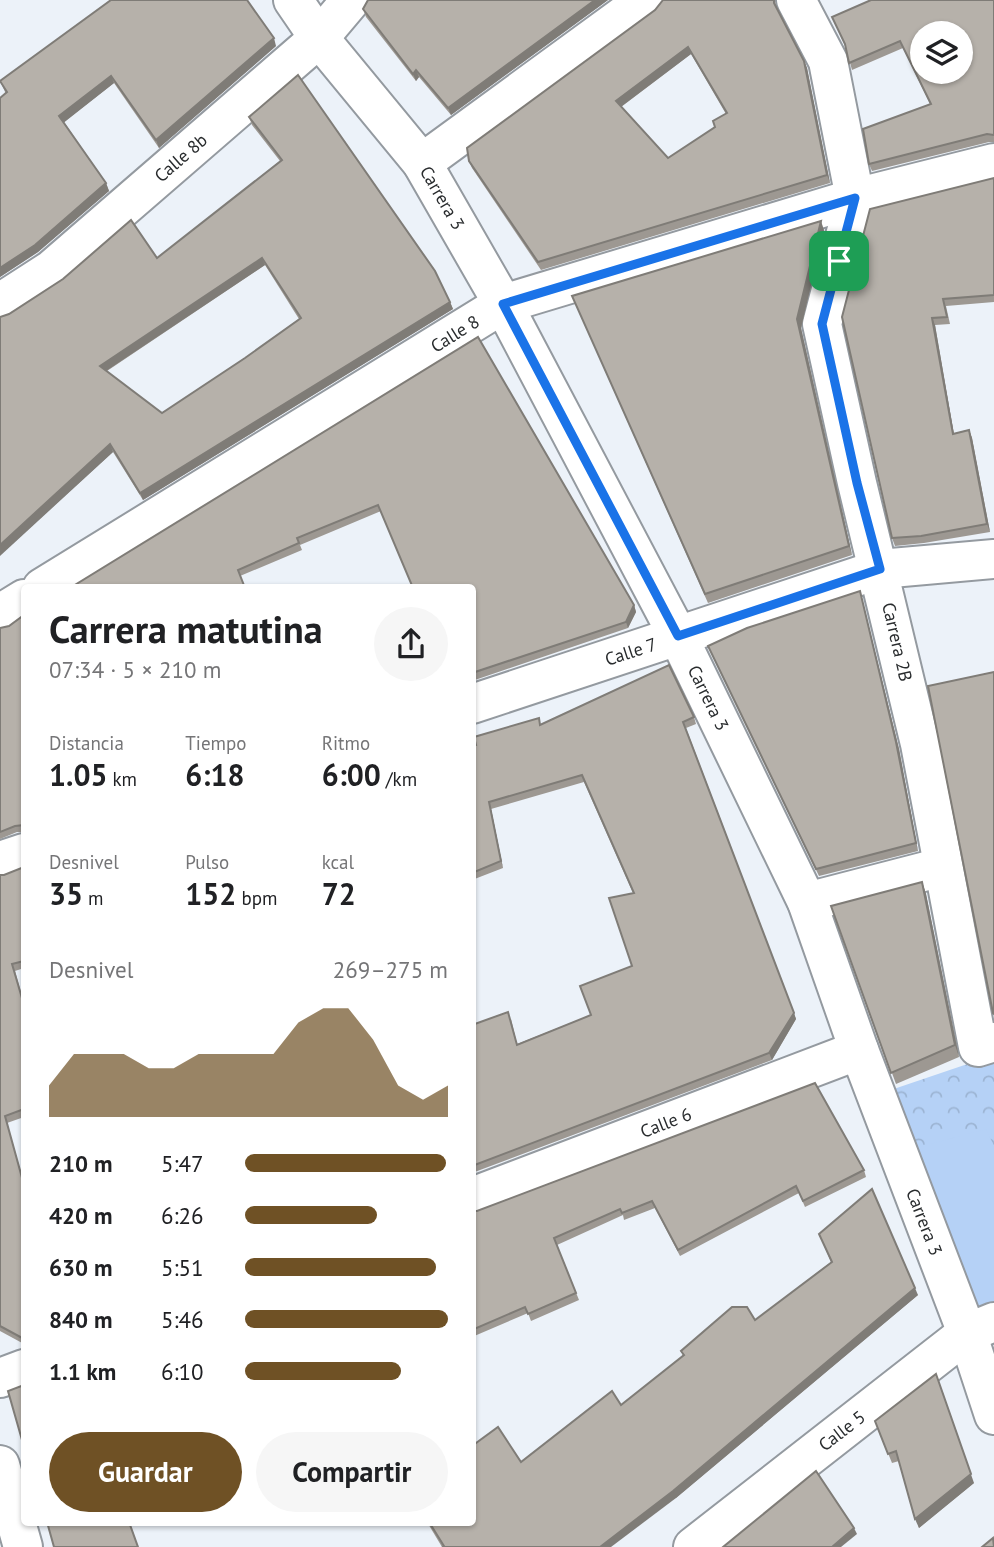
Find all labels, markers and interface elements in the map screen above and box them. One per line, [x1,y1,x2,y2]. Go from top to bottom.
map controls [910,21,973,84]
button: layers [910,21,973,84]
street label: Calle 8b [149,128,212,187]
street label: Carrera 3 [415,162,470,234]
pin [809,231,869,291]
icon: arrive [820,242,858,280]
street label: Calle 8 [426,310,483,357]
street label: Carrera 2B [877,600,918,684]
text: Carrera matutina [49,604,323,653]
button: share [374,607,448,681]
street label: Calle 7 [602,632,660,671]
text: 07:34 · 5 × 210 m [49,655,221,684]
street label: Carrera 3 [683,661,734,734]
text: Distancia [49,731,124,755]
text: Tiempo [185,731,247,755]
text: Ritmo [322,731,370,755]
text: 1.05 [49,755,107,794]
text: 6:18 [185,755,244,794]
text: 6:00 [322,755,381,794]
text: km [107,767,137,791]
text: /km [381,767,417,791]
text: Desnivel [49,850,119,874]
text: Pulso [185,850,229,874]
text: kcal [322,850,354,874]
text: 35 [49,874,83,913]
text: 152 [185,874,236,913]
text: 72 [322,874,356,913]
text: m [83,886,104,910]
text: bpm [236,886,277,910]
text: Desnivel [49,955,133,984]
text: 269–275 m [333,955,448,984]
street label: Calle 6 [637,1102,695,1143]
text: 210 m [49,1149,112,1178]
text: 5:47 [161,1149,204,1178]
street label: Carrera 3 [901,1185,948,1259]
text: 420 m [49,1201,112,1230]
text: 6:26 [161,1201,204,1230]
text: 630 m [49,1253,112,1282]
text: 5:51 [161,1253,204,1282]
text: 840 m [49,1305,112,1334]
text: 5:46 [161,1305,204,1334]
text: 1.1 km [49,1357,116,1386]
text: 6:10 [161,1357,204,1386]
street label: Calle 5 [814,1405,870,1456]
button: Guardar [49,1432,242,1512]
button: Compartir [256,1432,448,1512]

